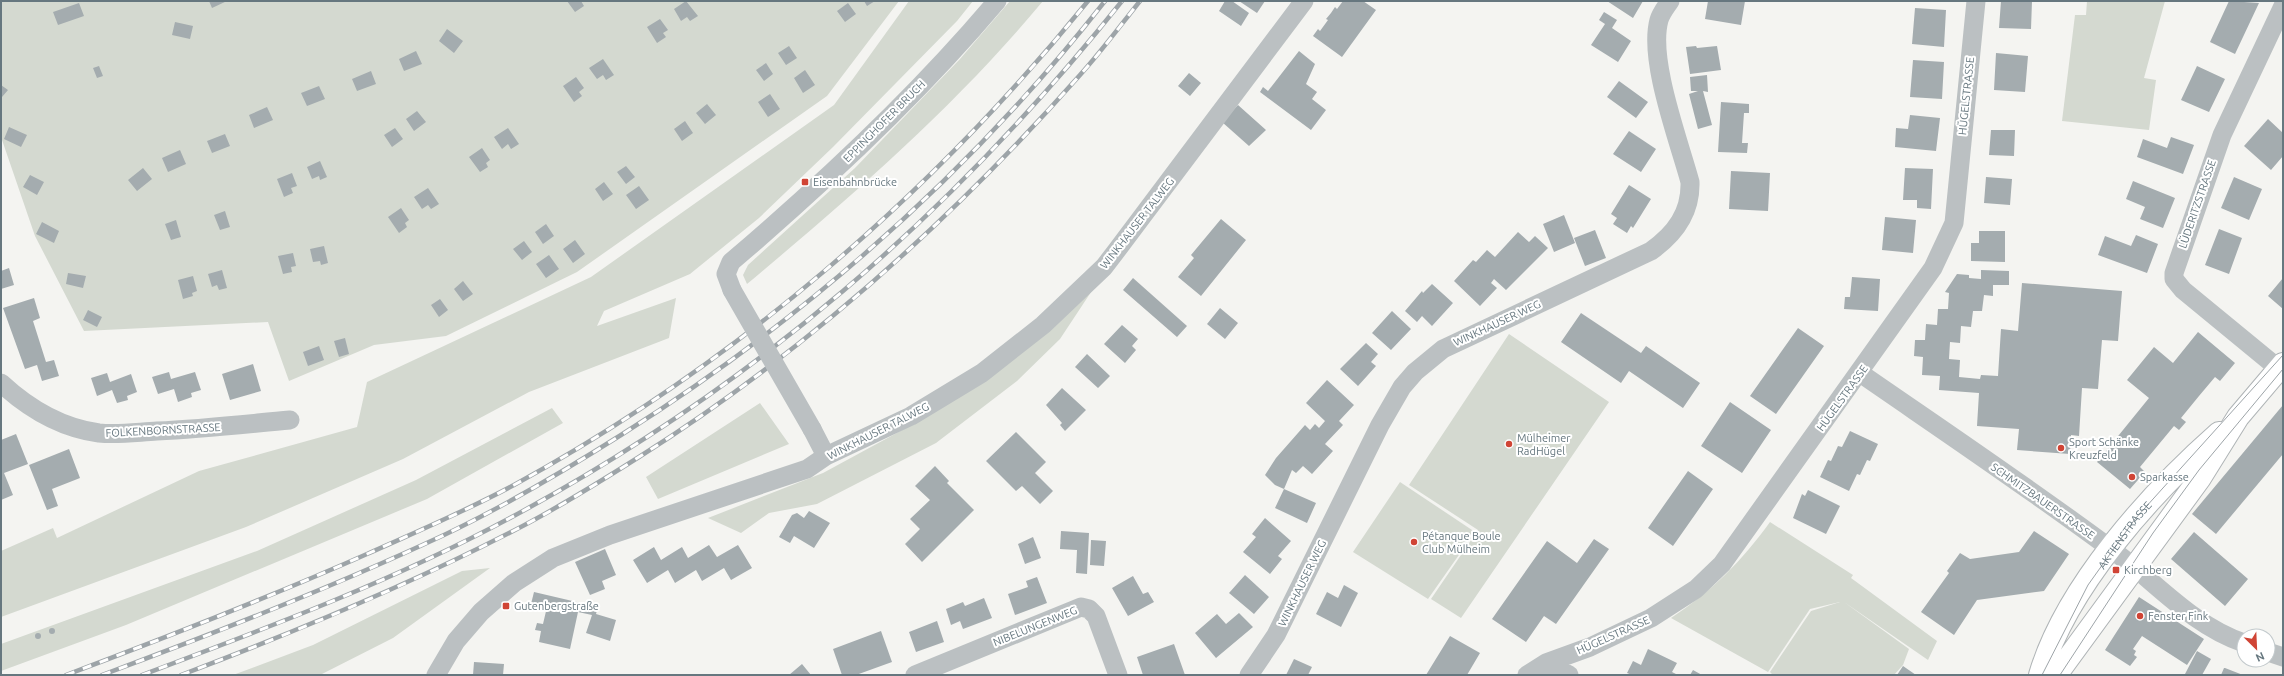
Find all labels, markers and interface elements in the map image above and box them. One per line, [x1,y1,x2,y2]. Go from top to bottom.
street label: HÜGELSTRASSE [1956,56,1976,136]
street label: EPPINGHOFER BRUCH [841,78,927,164]
street label: LÜDERITZSTRASSE [2176,158,2218,250]
street label: WINKHAUSER TALWEG [1098,175,1176,271]
place label: Eisenbahnbrücke [813,176,897,188]
marker: Eisenbahnbrücke [800,177,810,187]
street label: WINKHAUSER WEG [1452,298,1542,348]
street label: HÜGELSTRASSE [1814,363,1870,433]
street label: WINKHAUSER TALWEG [825,400,931,462]
street label: FOLKENBORNSTRASSE [105,421,221,439]
place label: Mülheimer RadHügel [1517,432,1571,457]
place label: Sport Schänke Kreuzfeld [2069,436,2139,461]
marker: Mülheimer RadHügel [1504,439,1514,449]
marker: Sport Schänke Kreuzfeld [2056,443,2066,453]
street label: SCHMITZBAUERSTRASSE [1989,461,2097,541]
place label: Sparkasse [2140,471,2189,483]
marker: Sparkasse [2127,472,2137,482]
street label: AKTIENSTRASSE [2096,499,2154,571]
place label: Pétanque Boule Club Mülheim [1422,530,1501,555]
marker: Pétanque Boule Club Mülheim [1409,537,1419,547]
street label: WINKHAUSER WEG [1276,538,1328,628]
place label: Kirchberg [2124,564,2172,576]
marker: Kirchberg [2111,565,2121,575]
place label: Gutenbergstraße [514,600,599,612]
marker: Gutenbergstraße [501,601,511,611]
street label: NIBELUNGENWEG [991,604,1079,648]
place label: Fenster Fink [2148,610,2209,622]
marker: Fenster Fink [2135,611,2145,621]
street label: HÜGELSTRASSE [1575,614,1651,656]
north arrow [2236,628,2276,668]
text: N [2254,650,2266,664]

